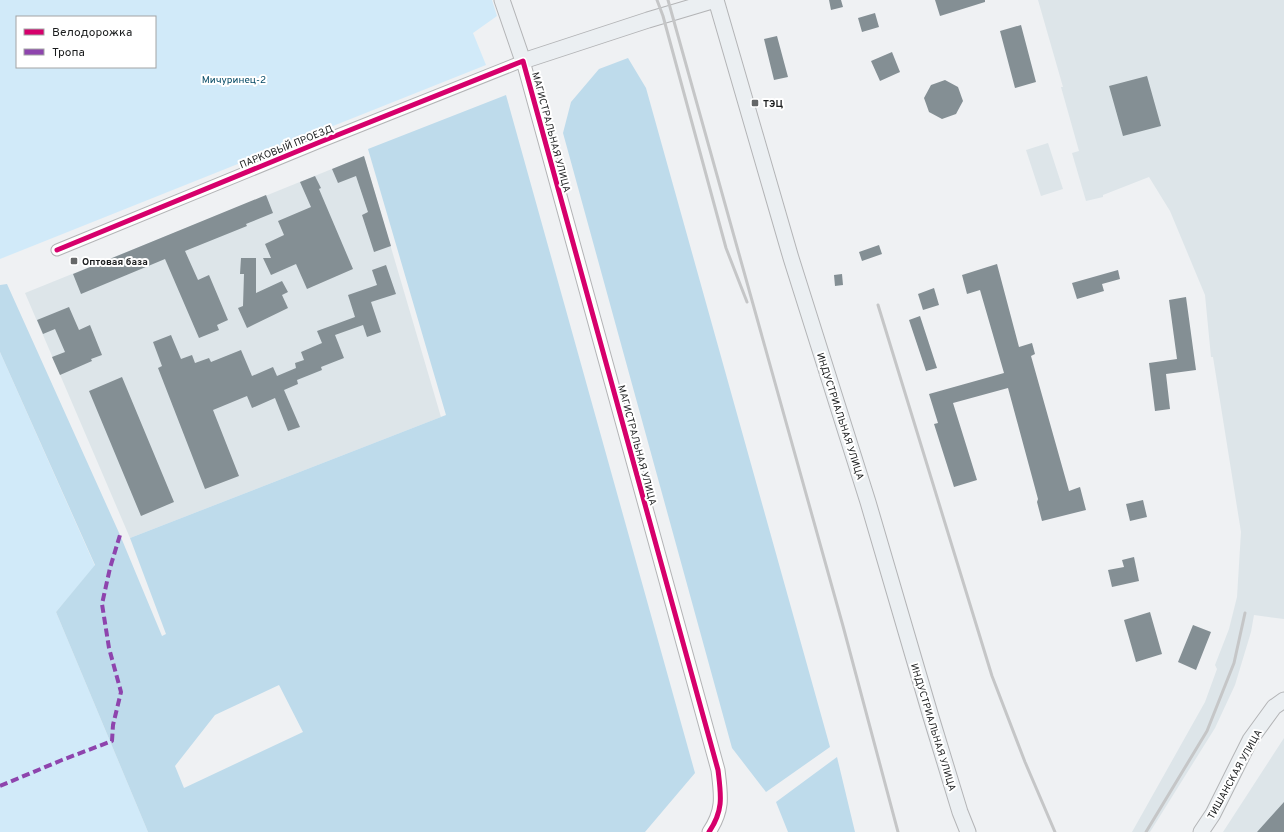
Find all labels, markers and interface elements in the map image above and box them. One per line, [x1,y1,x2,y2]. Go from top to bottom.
legend [16,16,156,68]
text: Велодорожка [52,25,132,41]
text: Тропа [52,45,85,61]
street label: МАГИСТРАЛЬНАЯ УЛИЦА [528,71,573,194]
park label: Мичуринец-2 [202,74,266,87]
marker: ТЭЦ [750,98,760,108]
place label: ТЭЦ [763,98,783,111]
street label: ПАРКОВЫЙ ПРОЕЗД [238,123,336,172]
marker: Оптовая база [69,256,79,266]
place label: Оптовая база [82,256,148,269]
street label: ИНДУСТРИАЛЬНАЯ УЛИЦА [813,351,866,482]
street label: МАГИСТРАЛЬНАЯ УЛИЦА [614,384,659,507]
street label: ИНДУСТРИАЛЬНАЯ УЛИЦА [907,662,958,793]
street label: ТИШАНСКАЯ УЛИЦА [1205,727,1266,822]

